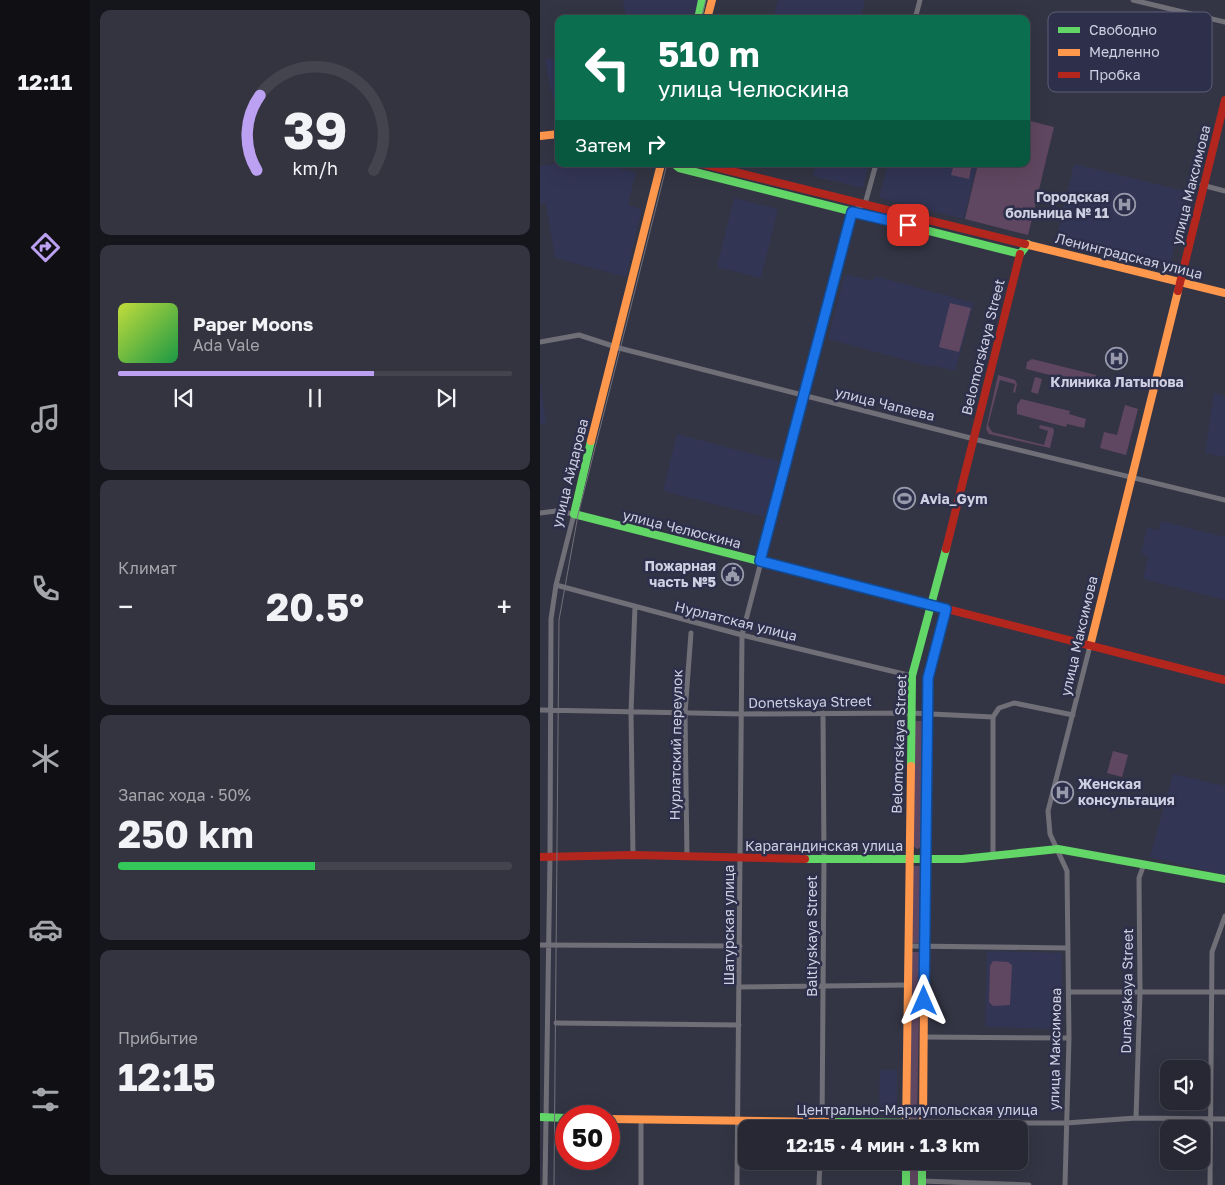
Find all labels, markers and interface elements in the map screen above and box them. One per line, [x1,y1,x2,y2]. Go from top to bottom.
legend [1048,12,1212,92]
text: Свободно [1089,21,1157,38]
text: 510 m [658,33,760,75]
icon: left [575,35,640,100]
text: Медленно [1089,43,1160,60]
text: Пробка [1089,66,1141,83]
text: 12:11 [18,68,72,95]
text: улица Челюскина [658,75,849,102]
text: 39 [283,98,347,160]
street label: улица Максимова [1167,123,1214,246]
icon: right [642,130,670,158]
text: Затем [575,133,632,156]
text: km/h [292,157,338,179]
place label: Городская больница № 11 [1005,188,1109,221]
hospital icon: Городская больница № 11 [1113,193,1137,217]
pin [887,204,929,246]
icon: arrive [894,211,922,239]
street label: Ленинградская улица [1054,229,1205,282]
icon: directions [28,230,63,265]
street label: Belomorskaya Street [957,277,1008,417]
text: Paper Moons [193,312,313,335]
text: Ada Vale [193,335,259,355]
hospital icon: Клиника Латыпова [1105,347,1129,371]
place label: Клиника Латыпова [1050,373,1184,390]
street label: улица Чапаева [834,383,937,424]
icon: previous [170,384,198,412]
icon: pause [301,384,329,412]
icon: next [432,384,460,412]
icon: music [28,401,63,436]
street label: улица Айдарова [548,417,591,529]
sports icon: Avia_Gym [892,487,916,511]
place label: Avia_Gym [920,490,987,507]
street label: улица Челюскина [621,506,743,551]
place label: Пожарная часть №5 [644,557,716,590]
text: Климат [118,558,177,578]
public building icon: Пожарная часть №5 [720,562,744,586]
icon: phone [28,571,63,606]
street label: улица Максимова [1056,574,1101,698]
text: 20.5° [266,584,364,629]
text: − [118,590,133,623]
text: + [497,590,512,623]
street label: Нурлатская улица [673,597,799,644]
street label: Нурлатский переулок [666,669,685,821]
street label: Belomorskaya Street [888,674,909,814]
street label: Donetskaya Street [748,692,872,711]
icon: climate [28,741,63,776]
place label: Женская консультация [1078,775,1175,808]
hospital icon: Женская консультация [1050,780,1074,804]
text: Запас хода · 50% [118,785,251,805]
text: 250 km [118,811,254,856]
street label: Карагандинская улица [745,837,903,854]
street label: Шатурская улица [720,865,737,985]
street label: Baltiyskaya Street [803,875,820,997]
icon: car [28,912,63,947]
street label: Dunayskaya Street [1117,928,1136,1054]
position arrow [897,974,949,1026]
street label: улица Максимова [1045,987,1064,1110]
text: Прибытие [118,1028,198,1048]
text: 12:15 [118,1054,216,1099]
map controls [1160,1060,1210,1170]
button: sound [1160,1060,1210,1110]
icon: filters [28,1082,63,1117]
street label: Центрально-Мариупольская улица [796,1101,1038,1118]
speed limit sign: 50 [555,1105,620,1170]
button: layers [1160,1120,1210,1170]
text: 12:15 · 4 мин · 1.3 km [786,1133,980,1156]

